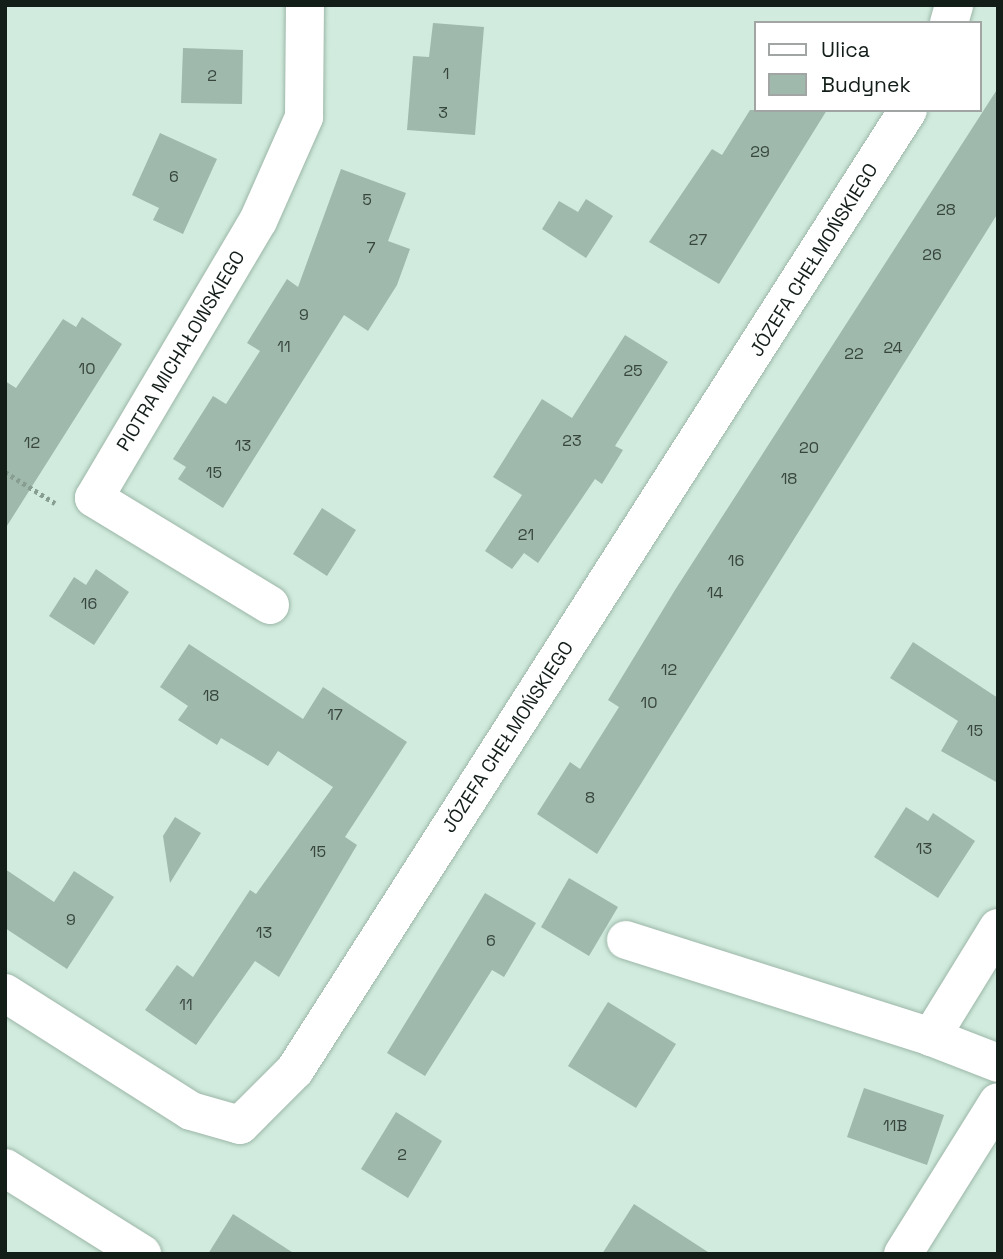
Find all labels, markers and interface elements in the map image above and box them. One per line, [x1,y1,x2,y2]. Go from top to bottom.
legend [754,21,982,112]
text: Ulica [821,36,870,63]
house number: 1 [443,64,449,84]
house number: 2 [207,66,217,86]
text: Budynek [821,71,911,98]
house number: 3 [438,103,448,123]
house number: 29 [750,142,770,162]
street label: JÓZEFA CHEŁMOŃSKIEGO [745,159,883,361]
house number: 6 [169,167,179,187]
house number: 5 [362,190,372,210]
house number: 28 [936,200,956,220]
house number: 27 [689,230,707,250]
house number: 7 [366,238,376,258]
house number: 26 [922,245,942,265]
street label: PIOTRA MICHAŁOWSKIEGO [112,247,250,455]
house number: 9 [299,305,309,325]
house number: 11 [277,337,291,357]
house number: 24 [883,338,903,358]
house number: 22 [844,344,864,364]
house number: 10 [79,359,95,379]
house number: 25 [623,361,643,381]
house number: 23 [562,431,582,451]
house number: 12 [24,433,40,453]
house number: 13 [235,436,251,456]
house number: 20 [799,438,819,458]
house number: 15 [206,463,222,483]
house number: 18 [781,469,797,489]
house number: 21 [518,525,534,545]
house number: 16 [728,551,744,571]
house number: 14 [707,583,723,603]
house number: 16 [81,594,97,614]
street label: JÓZEFA CHEŁMOŃSKIEGO [438,637,578,837]
house number: 12 [661,660,677,680]
house number: 18 [203,686,219,706]
house number: 10 [641,693,657,713]
house number: 17 [327,705,343,725]
house number: 15 [967,721,983,741]
house number: 8 [585,788,595,808]
house number: 13 [916,839,932,859]
house number: 15 [310,842,326,862]
house number: 9 [66,910,76,930]
house number: 13 [256,923,272,943]
house number: 6 [486,931,496,951]
house number: 11 [179,995,193,1015]
house number: 11B [883,1116,907,1136]
house number: 2 [397,1145,407,1165]

